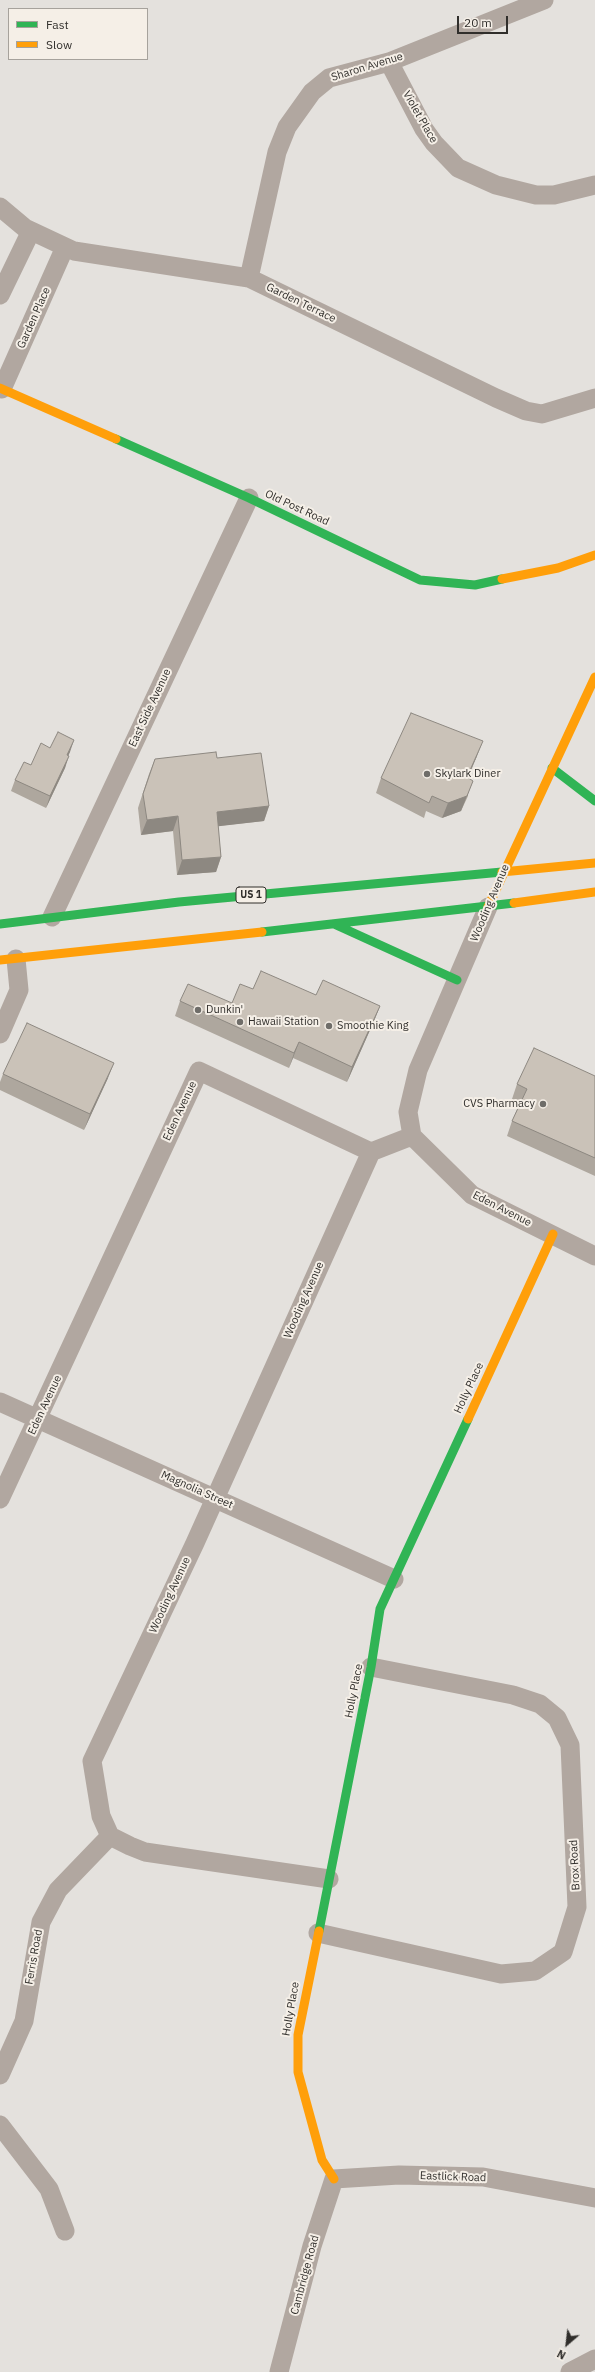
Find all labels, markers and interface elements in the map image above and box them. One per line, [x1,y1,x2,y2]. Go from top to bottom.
legend [8,8,148,60]
scale bar [459,8,510,34]
text: 20 m [464,15,492,30]
text: Fast [46,17,69,32]
text: Slow [46,37,72,52]
street label: Sharon Avenue [330,50,404,84]
street label: Violet Place [400,89,440,145]
street label: Garden Terrace [264,280,338,326]
street label: Garden Place [15,285,53,351]
street label: Old Post Road [263,487,331,529]
street label: East Side Avenue [126,667,174,749]
place label: Skylark Diner [435,767,500,781]
marker: Skylark Diner [422,769,432,779]
street label: Wooding Avenue [468,862,512,944]
road number: US 1 [236,887,266,903]
place label: Dunkin' [206,1003,243,1017]
marker: Dunkin' [193,1005,203,1015]
place label: Hawaii Station [248,1015,319,1029]
marker: Hawaii Station [235,1017,245,1027]
place label: Smoothie King [337,1019,409,1033]
marker: Smoothie King [324,1021,334,1031]
street label: Eden Avenue [160,1079,200,1143]
place label: CVS Pharmacy [463,1097,535,1111]
marker: CVS Pharmacy [538,1099,548,1109]
street label: Eden Avenue [470,1189,534,1229]
street label: Wooding Avenue [281,1260,327,1340]
street label: Holly Place [451,1360,487,1416]
street label: Eden Avenue [25,1373,65,1437]
street label: Magnolia Street [159,1468,235,1512]
street label: Wooding Avenue [147,1555,193,1635]
street label: Holly Place [342,1663,366,1719]
street label: Brox Road [567,1839,583,1891]
street label: Ferris Road [23,1928,45,1986]
street label: Holly Place [280,1981,302,2037]
street label: Eastlick Road [420,2169,486,2185]
street label: Cambridge Road [288,2234,322,2316]
north arrow [547,2324,587,2364]
text: N [555,2347,568,2363]

